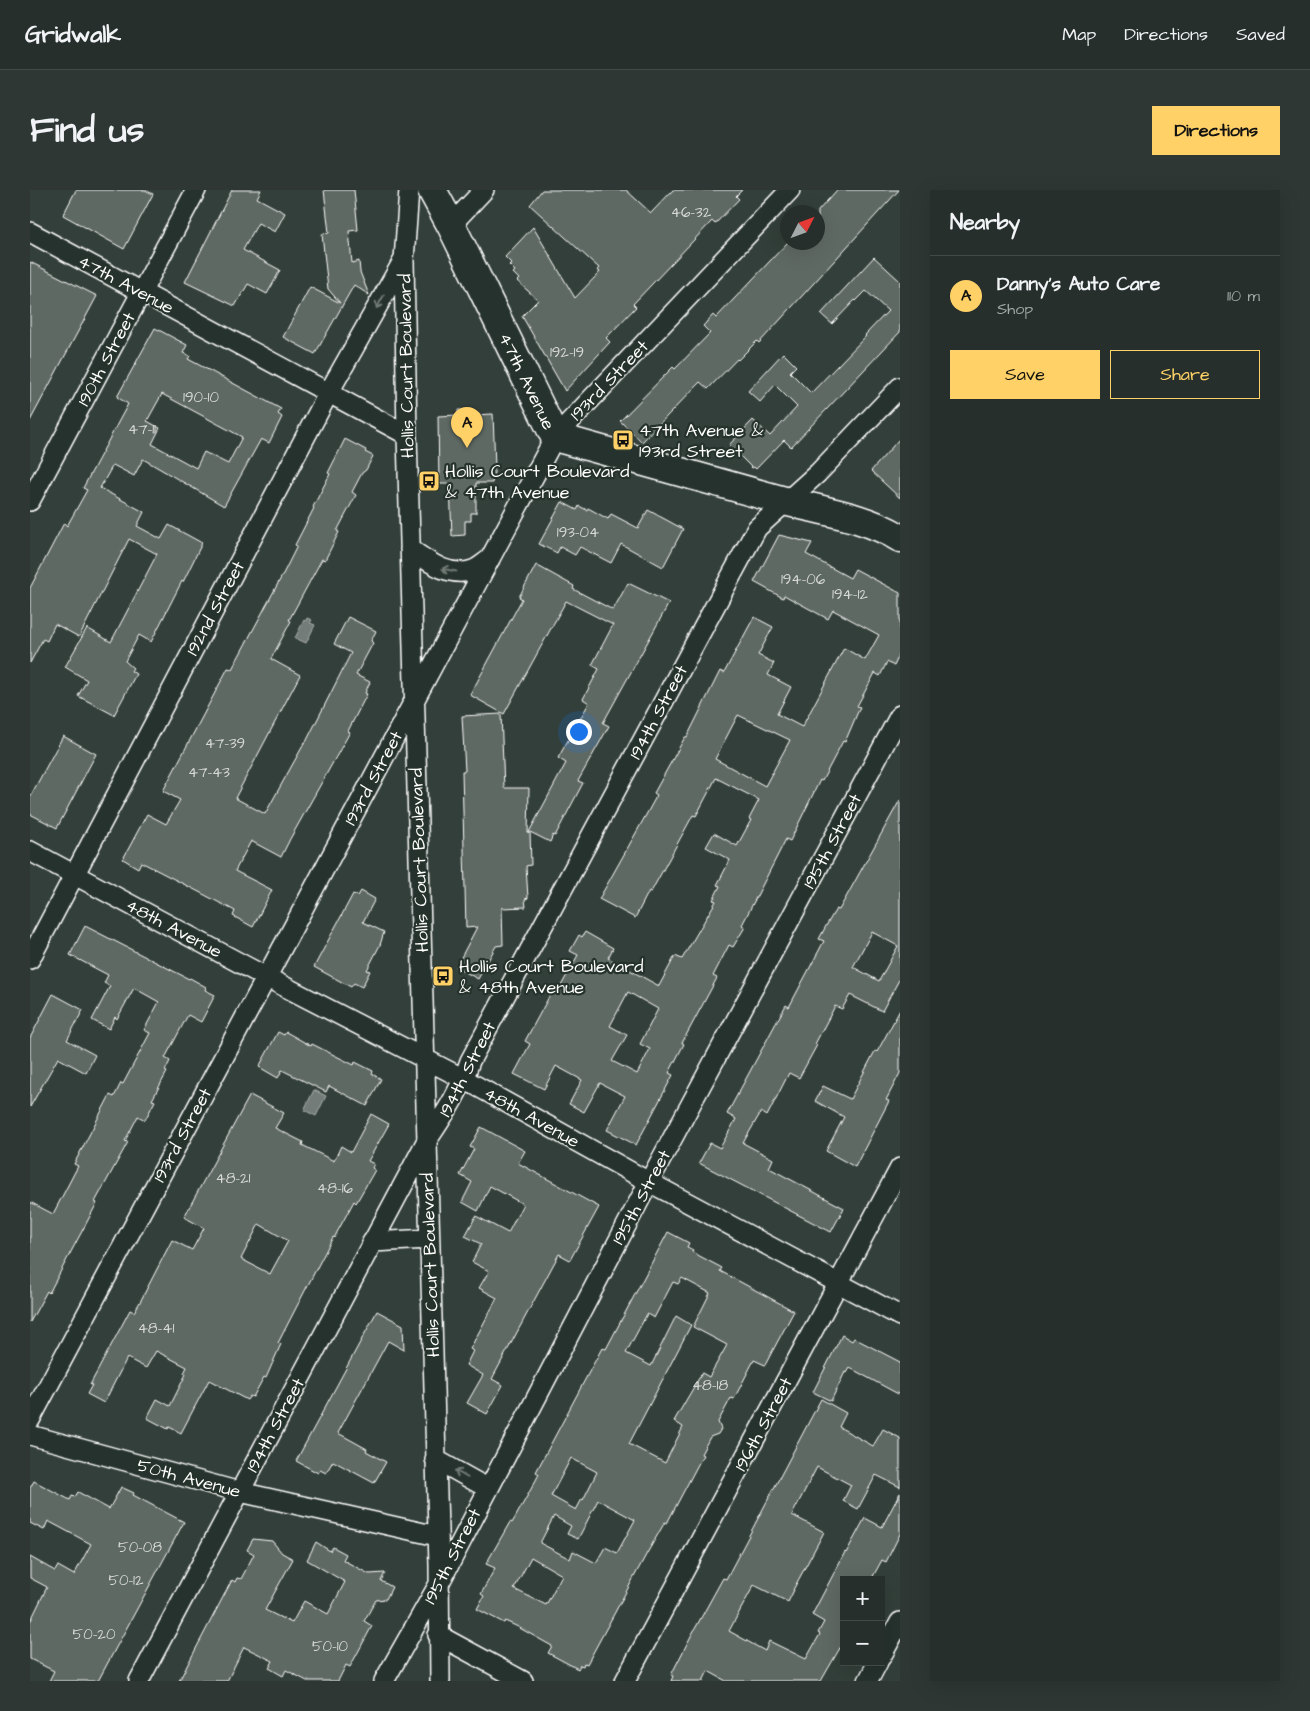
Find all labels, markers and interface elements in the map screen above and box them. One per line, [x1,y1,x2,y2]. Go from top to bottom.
text: Gridwalk [25,18,121,52]
text: Map [1062,22,1096,47]
text: Directions [1124,22,1208,47]
text: Saved [1236,22,1285,47]
text: Find us [30,106,144,155]
button: Directions [1152,106,1280,155]
house number: 46-32 [671,202,712,223]
north arrow [780,205,825,250]
text: Nearby [950,208,1020,237]
street label: 47th Avenue [73,249,178,320]
text: Danny’s Auto Care [997,271,1160,298]
street label: Hollis Court Boulevard [392,274,421,458]
text: A [961,285,971,307]
text: 110 m [1227,285,1260,307]
one-way arrow [375,294,385,309]
text: Shop [997,298,1033,320]
street label: 190th Street [71,307,142,411]
street label: 47th Avenue [492,328,561,434]
street label: 193rd Street [564,334,655,426]
house number: 192-19 [550,342,584,363]
button: Save [950,350,1100,399]
button: Share [1110,350,1260,399]
house number: 190-10 [183,387,220,408]
pin: A [451,407,483,448]
place label: 47th Avenue & 193rd Street [639,418,763,464]
house number: 47-11 [128,419,156,440]
bus stop icon: 47th Avenue & 193rd Street [611,428,635,452]
place label: Hollis Court Boulevard & 47th Avenue [445,459,629,505]
bus stop icon: Hollis Court Boulevard & 47th Avenue [417,469,441,493]
house number: 193-04 [557,522,599,543]
street label: 192nd Street [180,556,251,660]
one-way arrow [442,565,458,575]
house number: 194-06 [781,569,826,590]
house number: 194-12 [832,584,868,605]
street label: 194th Street [623,660,694,764]
your location [566,719,592,745]
street label: 193rd Street [338,726,409,830]
house number: 47-39 [205,733,245,754]
house number: 47-43 [188,762,230,783]
street label: Hollis Court Boulevard [404,767,435,953]
street label: 195th Street [797,789,868,893]
street label: 48th Avenue [121,893,227,964]
place label: Hollis Court Boulevard & 48th Avenue [459,954,643,1000]
bus stop icon: Hollis Court Boulevard & 48th Avenue [431,964,455,988]
street label: 194th Street [433,1017,502,1121]
street label: 48th Avenue [479,1081,584,1154]
street label: 193rd Street [147,1083,218,1187]
street label: 195th Street [606,1145,677,1249]
house number: 48-21 [215,1168,251,1189]
street label: Hollis Court Boulevard [415,1172,446,1358]
house number: 48-16 [317,1178,354,1199]
house number: 48-41 [138,1318,174,1339]
street label: 196th Street [728,1372,799,1475]
street label: 194th Street [240,1373,311,1477]
house number: 48-18 [692,1375,728,1396]
street label: 50th Avenue [134,1453,244,1504]
one-way arrow [455,1468,469,1478]
street label: 195th Street [418,1503,488,1608]
house number: 50-08 [118,1537,162,1558]
house number: 50-12 [108,1570,144,1591]
map controls [840,1576,885,1666]
button: + [840,1576,885,1621]
button: − [840,1621,885,1666]
house number: 50-20 [73,1624,116,1645]
house number: 50-10 [312,1636,349,1657]

